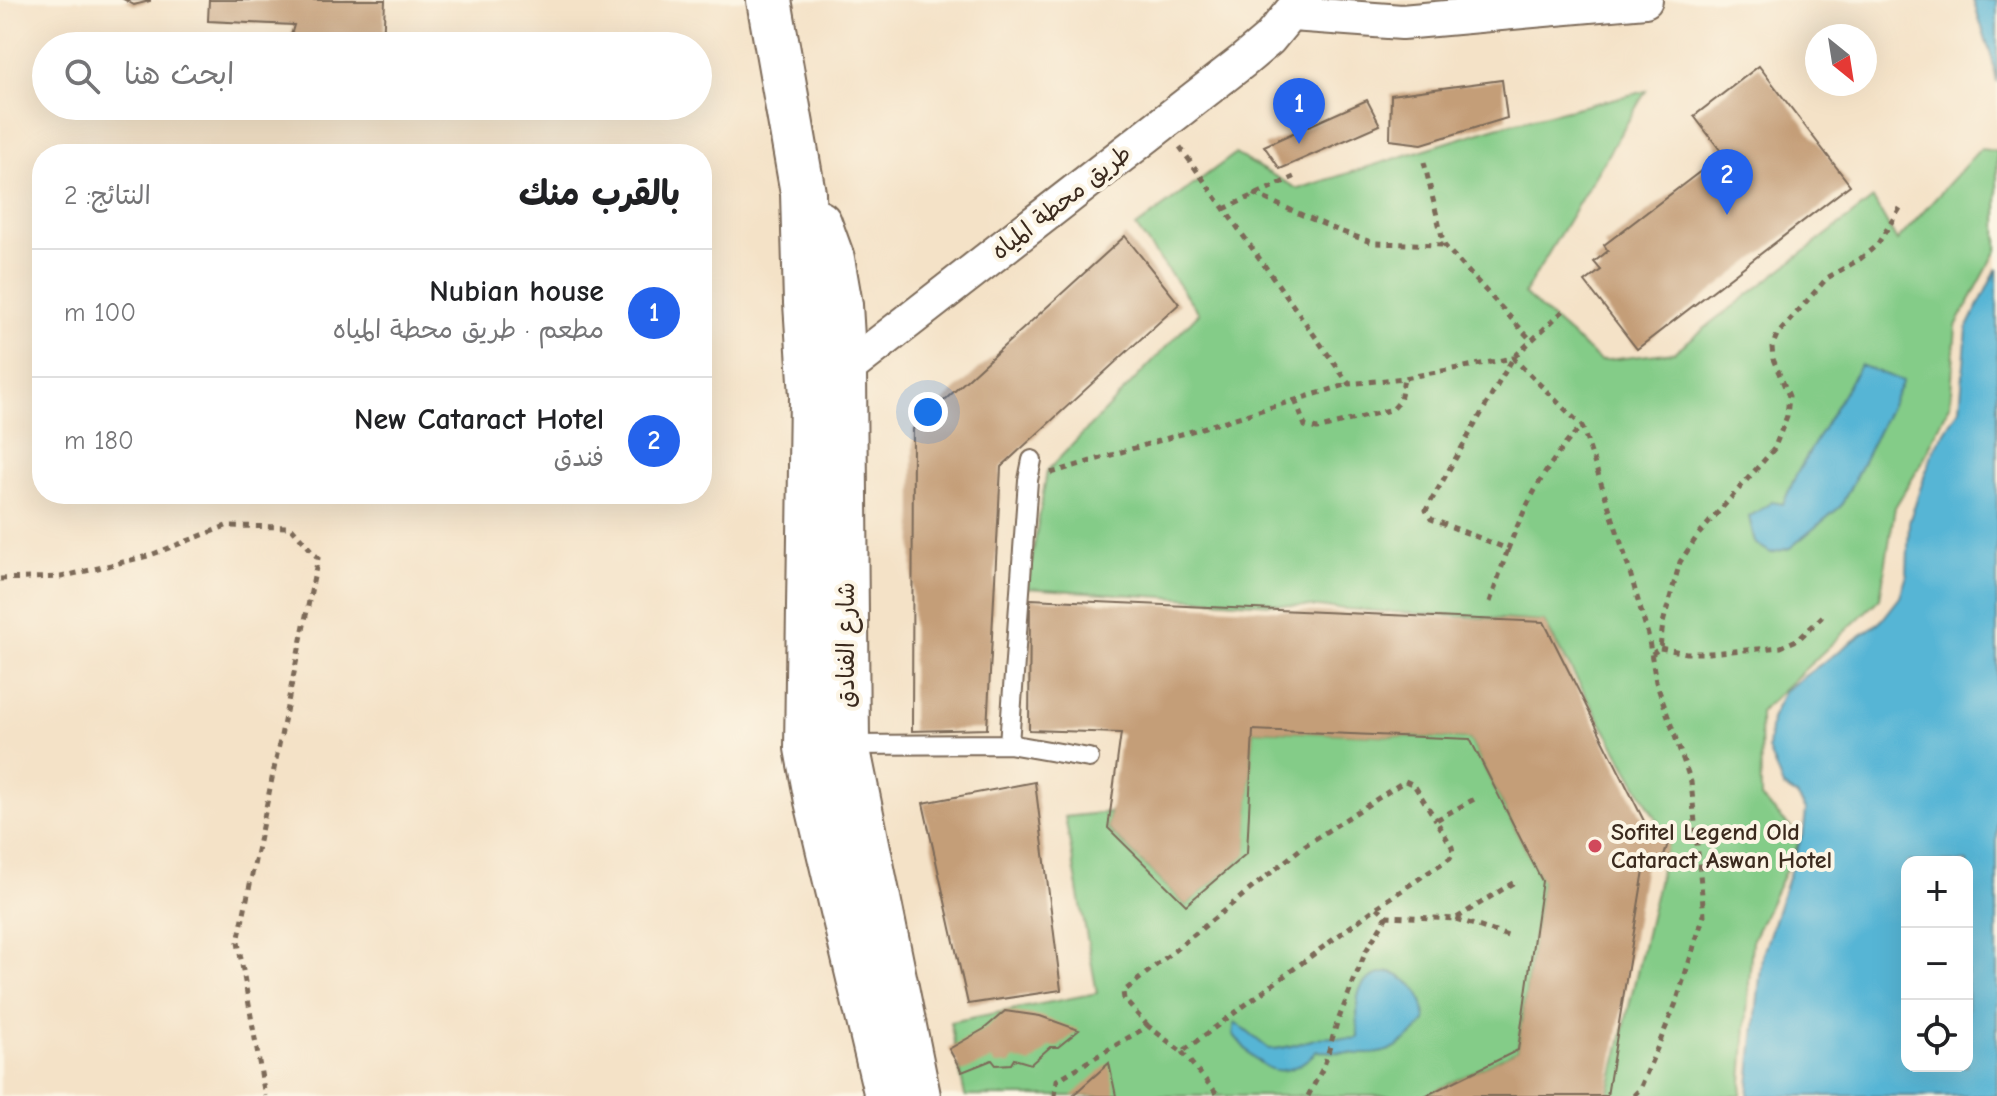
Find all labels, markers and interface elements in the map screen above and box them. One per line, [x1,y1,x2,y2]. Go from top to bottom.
north arrow [1805,24,1877,96]
search box [32,32,712,120]
icon: search [60,54,104,98]
text: ابحث هنا [124,57,234,92]
pin: 1 [1273,78,1325,144]
street label: طريق محطة المياه [986,139,1136,265]
pin: 2 [1701,149,1753,215]
text: بالقرب منك [519,174,680,214]
text: النتائج: 2 [64,181,151,211]
text: Nubian house [429,274,604,309]
text: 100 m [64,298,136,328]
text: 1 [649,298,659,328]
text: مطعم · طريق محطة المياه [333,315,604,345]
your location [908,392,948,432]
text: New Cataract Hotel [354,402,604,437]
text: 180 m [64,426,134,456]
text: 2 [648,426,660,456]
text: فندق [553,443,604,473]
street label: شارع الفنادق [832,582,863,708]
place label: Sofitel Legend Old Cataract Aswan Hotel [1611,818,1832,874]
marker: Sofitel Legend Old Cataract Aswan Hotel [1586,837,1604,855]
map controls [1901,856,1973,1072]
button: + [1901,856,1973,928]
button: − [1901,928,1973,1000]
button: locate [1901,1000,1973,1072]

